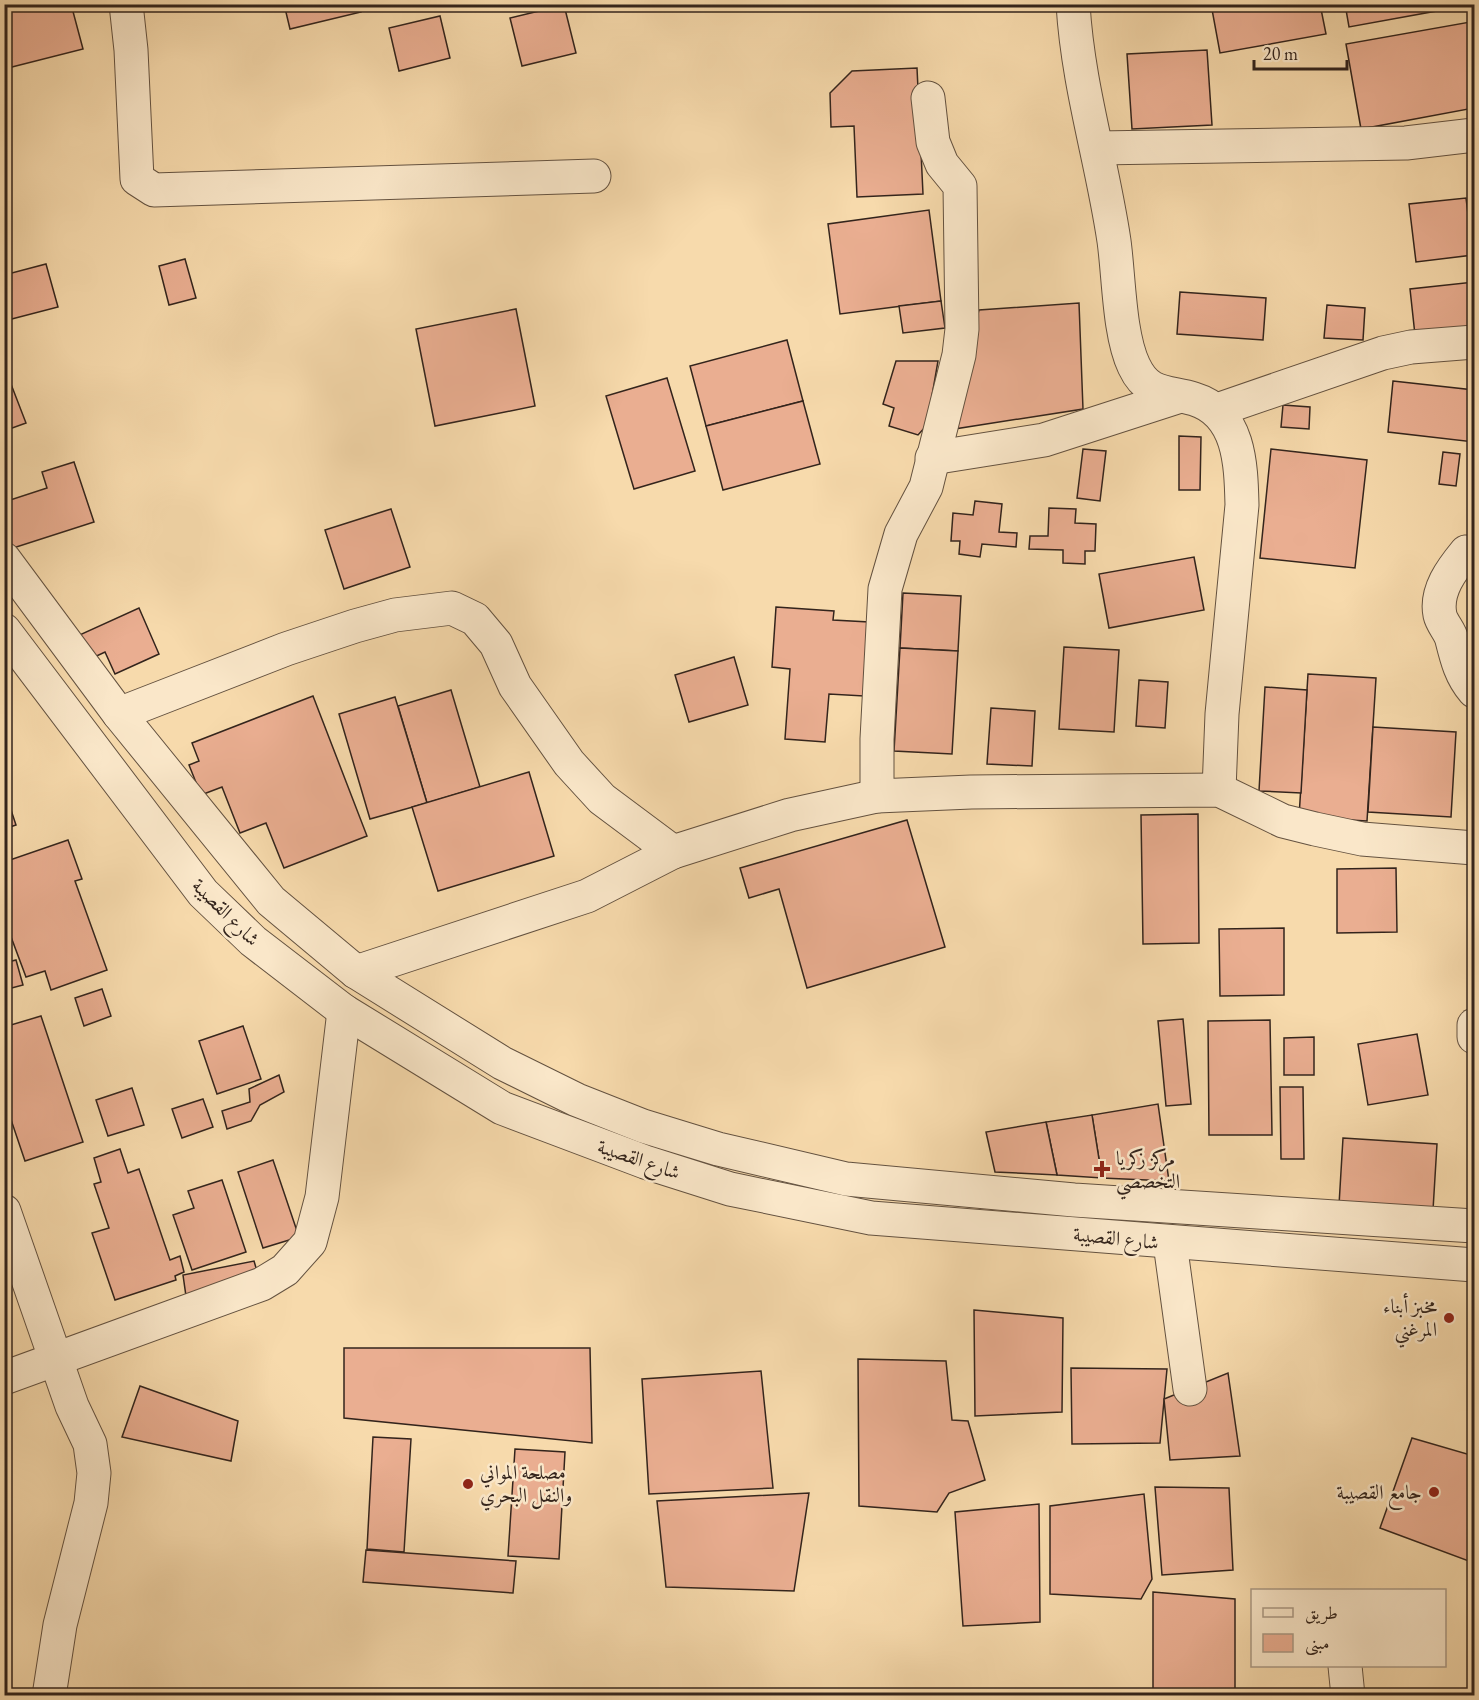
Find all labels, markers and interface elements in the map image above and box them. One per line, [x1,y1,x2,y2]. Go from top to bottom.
scale bar [1254,33,1347,71]
text: 20 m [1263,42,1298,65]
street label: شارع القصيبة [183,872,266,955]
street label: شارع القصيبة [593,1133,684,1190]
place label: مركز زكريا التخصصي [1116,1145,1180,1200]
marker: مركز زكريا التخصصي [1093,1160,1111,1178]
street label: شارع القصيبة [1071,1221,1160,1260]
place label: مخبز أبناء المرغني [1383,1292,1437,1348]
marker: مخبز أبناء المرغني [1442,1311,1456,1325]
place label: مصلحة المواني والنقل البحري [480,1459,572,1511]
marker: مصلحة المواني والنقل البحري [461,1477,475,1491]
place label: جامع القصيبة [1336,1479,1422,1510]
marker: جامع القصيبة [1427,1485,1441,1499]
legend [1251,1589,1446,1667]
text: طريق [1305,1601,1338,1625]
text: مبنى [1305,1631,1330,1656]

